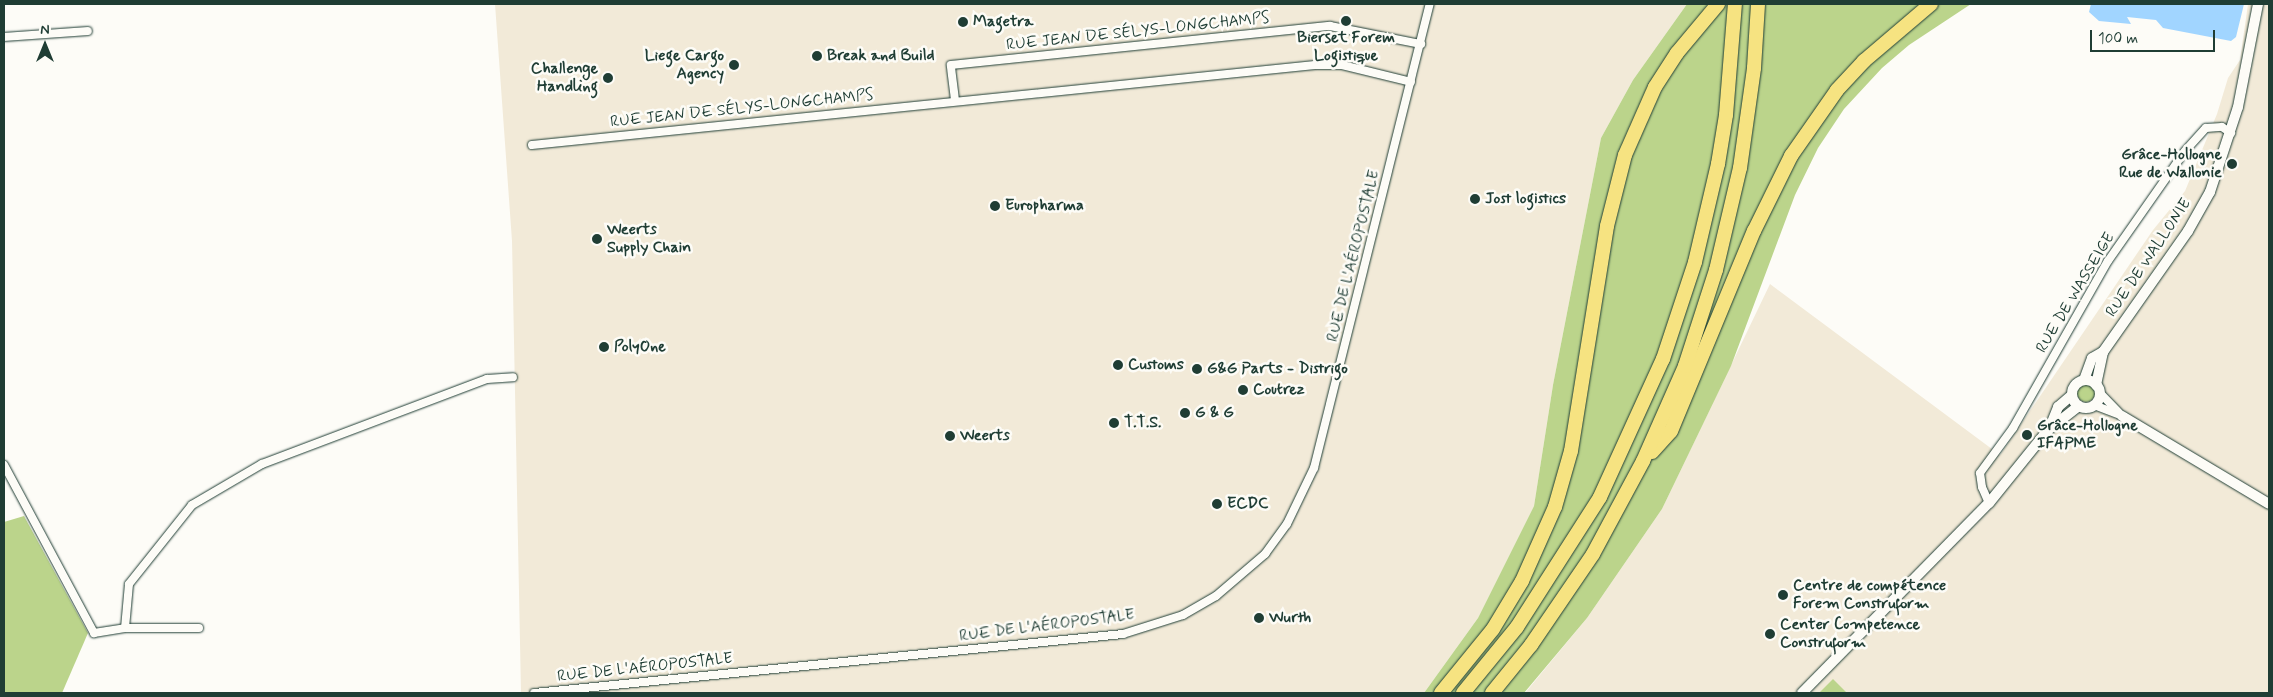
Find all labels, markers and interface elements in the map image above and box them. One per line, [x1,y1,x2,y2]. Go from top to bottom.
street label: RUE JEAN DE SÉLYS-LONGCHAMPS [1007,9,1269,55]
place label: Magetra [973,12,1033,32]
marker: Bierset Forem Logistique [1340,15,1352,27]
marker: Magetra [957,16,969,28]
north arrow [20,20,70,70]
scale bar [2093,20,2218,52]
text: N [40,21,50,39]
place label: Bierset Forem Logistique [1295,28,1397,66]
text: 100 m [2098,29,2138,49]
place label: Liege Cargo Agency [643,46,724,84]
place label: Break and Build [827,46,933,66]
marker: Break and Build [811,50,823,62]
place label: Challenge Handling [531,59,598,97]
marker: Liege Cargo Agency [728,59,740,71]
marker: Challenge Handling [602,72,614,84]
street label: RUE JEAN DE SÉLYS-LONGCHAMPS [611,86,873,132]
place label: Grâce-Hollogne Rue de Wallonie [2118,145,2222,183]
marker: Grâce-Hollogne Rue de Wallonie [2226,158,2238,170]
street label: RUE DE L'AÉROPOSTALE [1323,167,1385,345]
place label: Jost logistics [1485,189,1566,209]
marker: Jost logistics [1469,193,1481,205]
street label: RUE DE WALLONIE [2102,195,2196,321]
place label: Europharma [1005,196,1084,216]
marker: Europharma [989,200,1001,212]
place label: Weerts Supply Chain [607,220,697,258]
street label: RUE DE WASSEIGE [2032,229,2120,357]
marker: Weerts Supply Chain [591,233,603,245]
place label: PolyOne [614,337,666,357]
marker: PolyOne [598,341,610,353]
place label: Customs [1128,355,1184,375]
marker: Customs [1112,359,1124,371]
place label: G&G Parts - Distrigo [1207,359,1345,379]
marker: G&G Parts - Distrigo [1191,363,1203,375]
place label: Coutrez [1253,380,1305,400]
marker: Coutrez [1237,384,1249,396]
place label: G & G [1195,403,1234,423]
marker: G & G [1179,407,1191,419]
place label: T.T.S. [1124,413,1161,433]
place label: Grâce-Hollogne IFAPME [2037,416,2138,454]
marker: T.T.S. [1108,417,1120,429]
place label: Weerts [960,426,1010,446]
marker: Grâce-Hollogne IFAPME [2021,429,2033,441]
marker: Weerts [944,430,956,442]
place label: ECDC [1227,494,1268,514]
marker: ECDC [1211,498,1223,510]
place label: Centre de compétence Forem Construform [1793,576,1948,614]
marker: Centre de compétence Forem Construform [1777,589,1789,601]
street label: RUE DE L'AÉROPOSTALE [957,606,1137,646]
place label: Wurth [1269,608,1311,628]
marker: Wurth [1253,612,1265,624]
place label: Center Competence Construform [1780,615,1921,653]
marker: Center Competence Construform [1764,628,1776,640]
street label: RUE DE L'AÉROPOSTALE [555,649,735,687]

